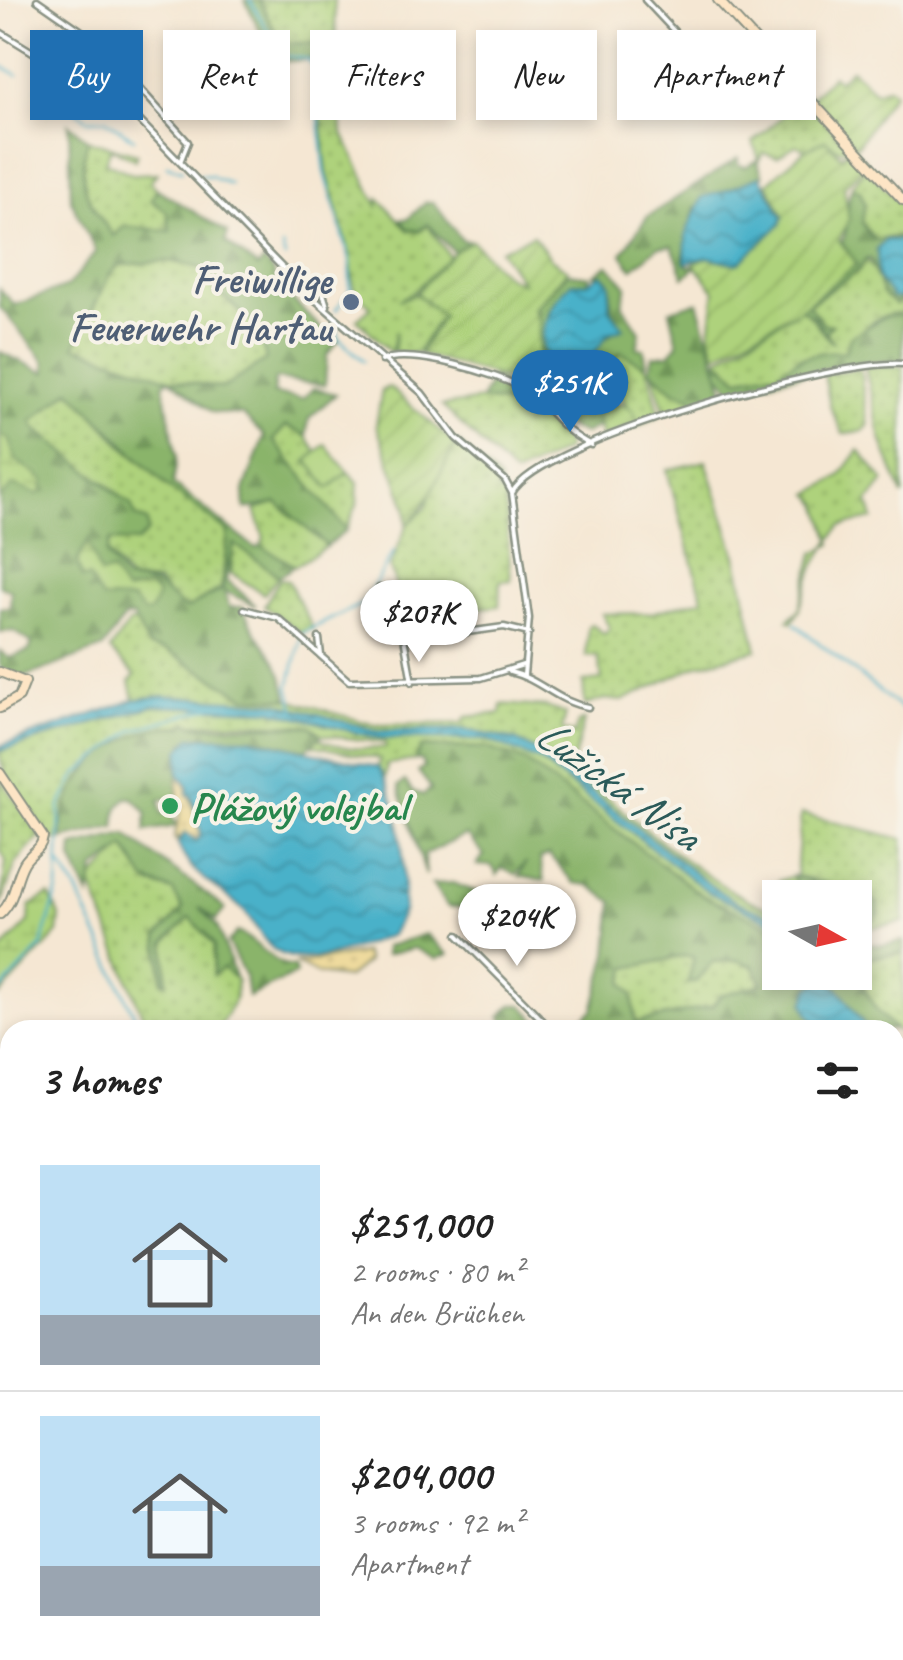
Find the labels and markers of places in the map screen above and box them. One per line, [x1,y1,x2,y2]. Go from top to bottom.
place label: Freiwillige Feuerwehr Hartau [69,253,334,354]
marker: Freiwillige Feuerwehr Hartau [340,291,362,313]
pin: $251K [500,350,640,435]
pin: $207K [349,580,489,665]
place label: Plážový volejbal [190,781,414,834]
marker: Plážový volejbal [159,795,181,817]
pin: $204K [447,884,587,969]

